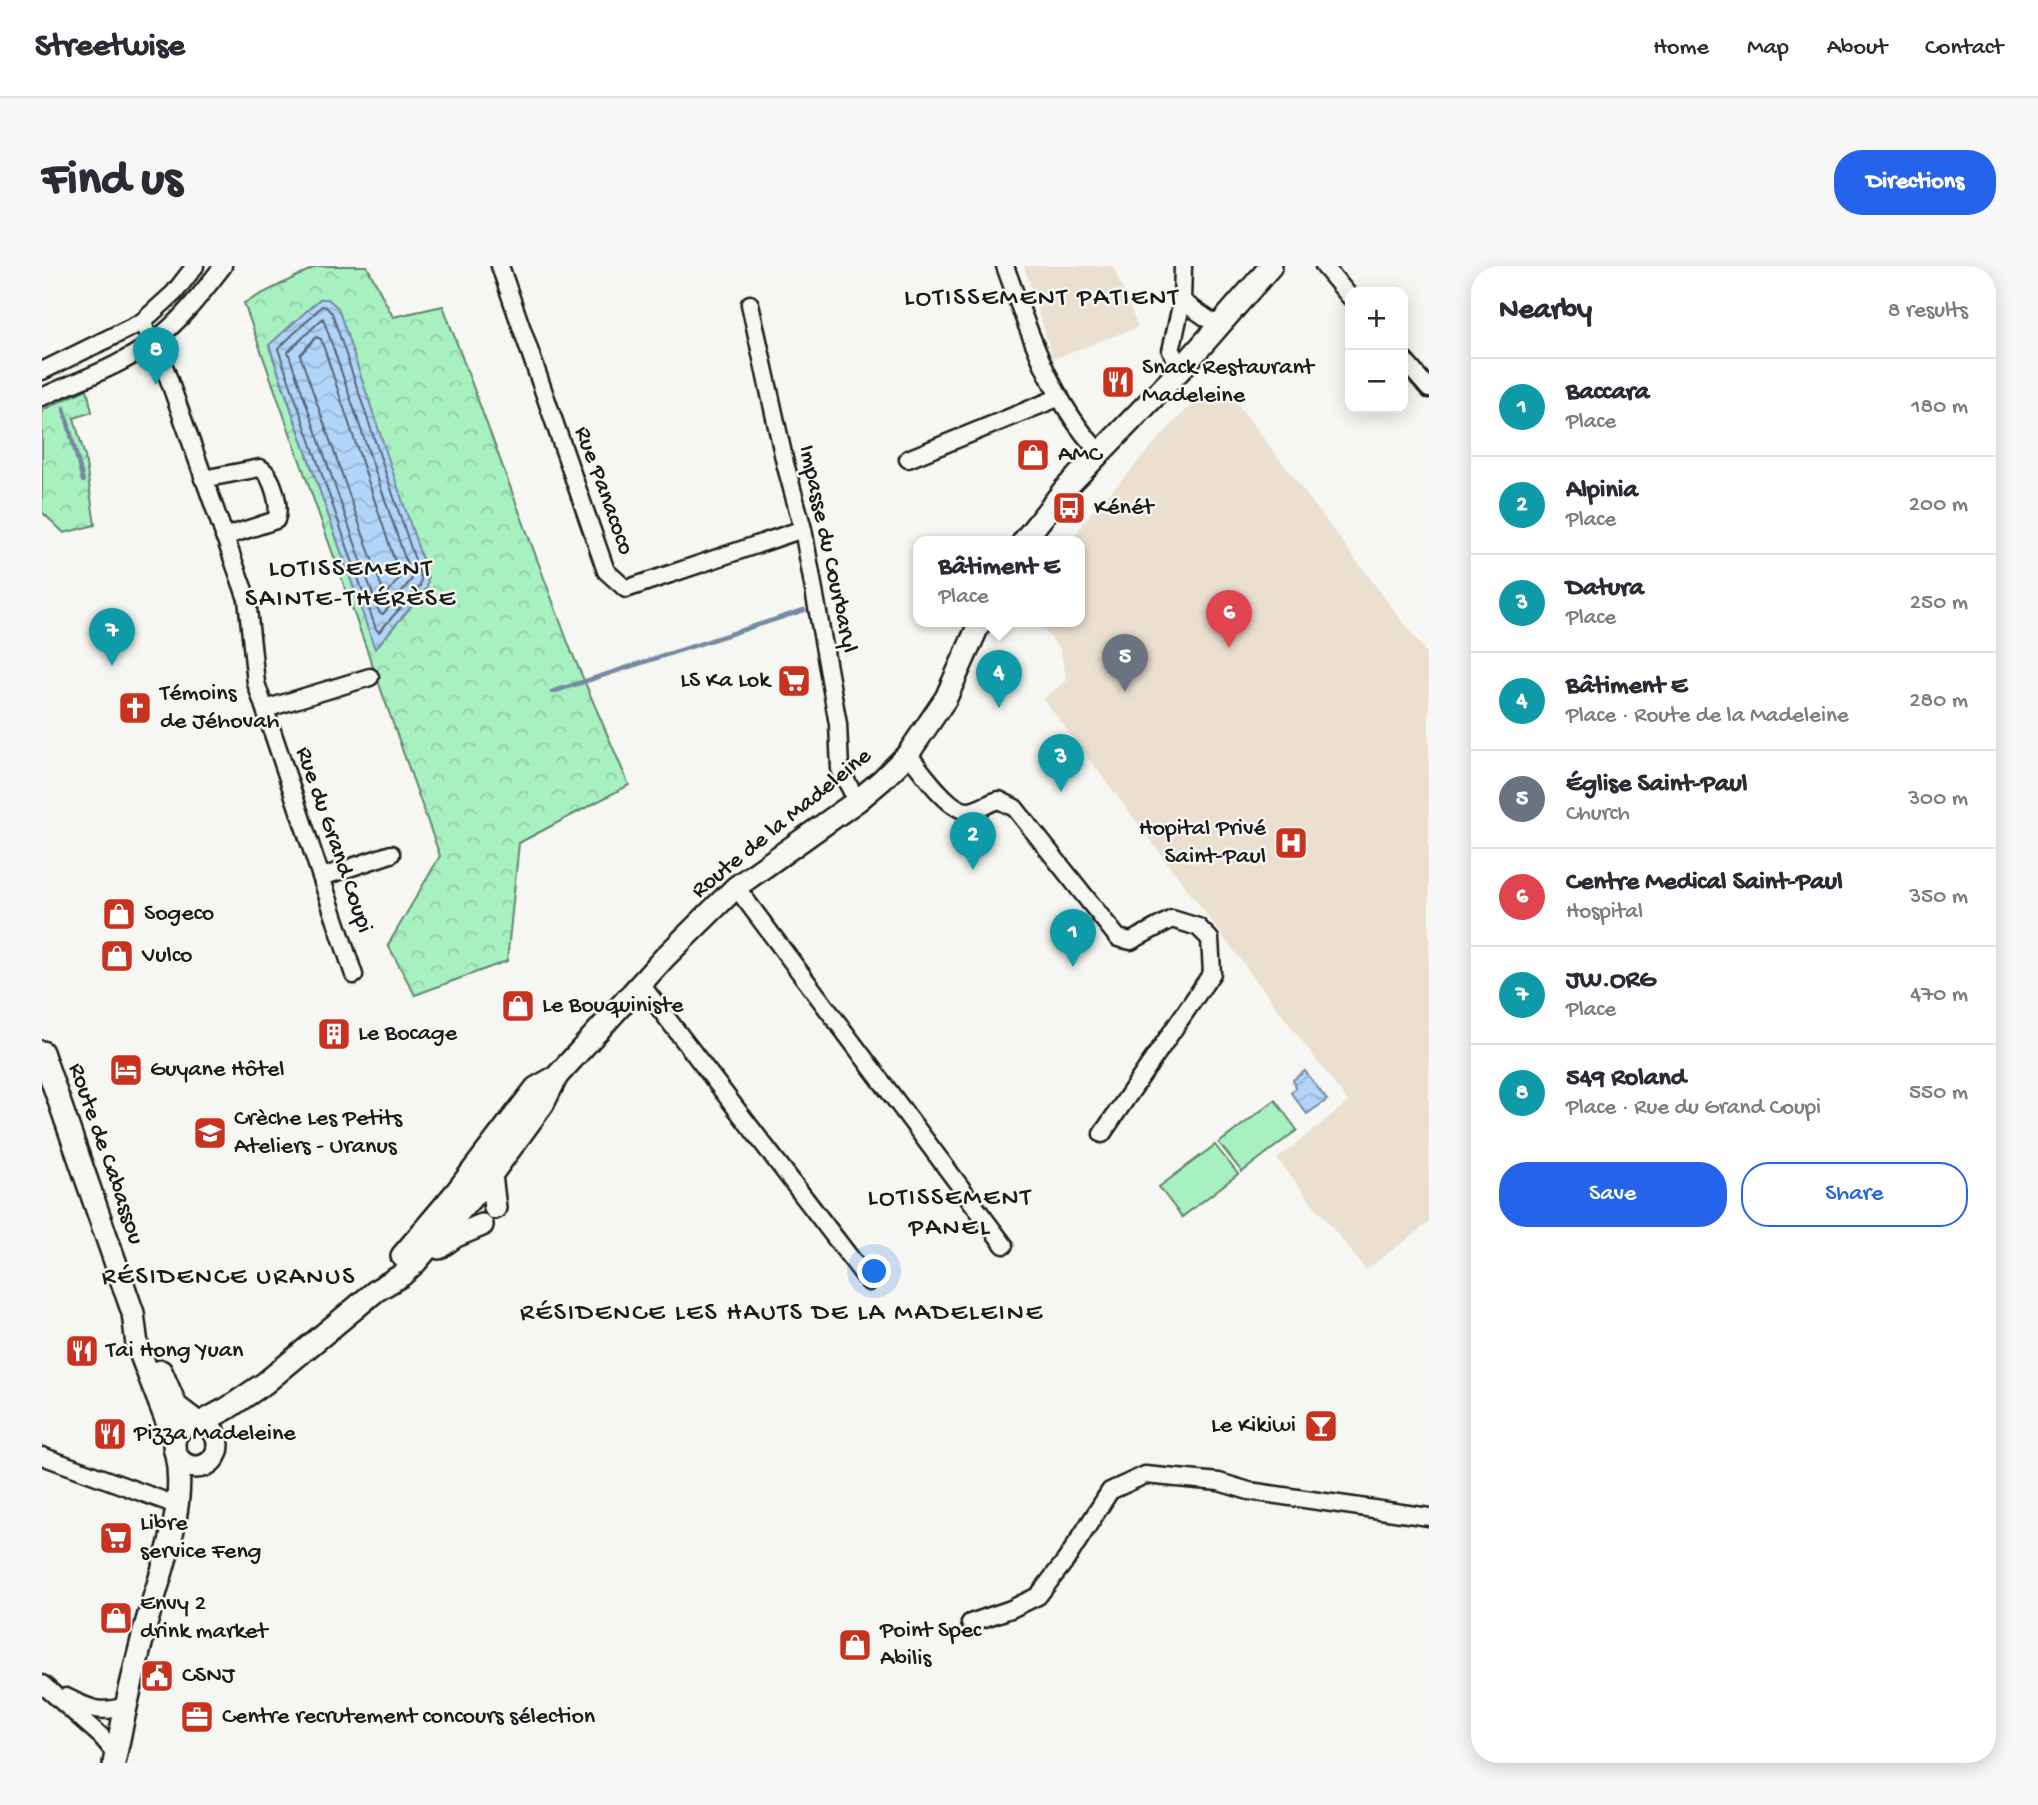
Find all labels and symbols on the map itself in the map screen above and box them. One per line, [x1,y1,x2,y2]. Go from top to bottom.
district label: LOTISSEMENT PATIENT [904,284,1180,315]
pin: 8 [133,327,179,385]
place label: Snack Restaurant Madeleine [1142,354,1316,411]
restaurant icon: Snack Restaurant Madeleine [1099,363,1137,401]
street label: Rue Panacoco [566,423,640,559]
shop icon: AMC [1014,436,1052,474]
place label: AMC [1058,441,1104,470]
street label: Impasse du Courbaryl [791,443,863,655]
bus stop icon: Kénét [1050,489,1088,527]
place label: Kénét [1094,494,1155,523]
district label: LOTISSEMENT SAINTE-THÉRÈSE [245,555,457,616]
pin: 6 [1206,590,1252,648]
pin: 7 [89,608,135,666]
pin: 5 [1102,634,1148,692]
pin: 4 [976,650,1022,708]
supermarket icon: LS Ka Lok [775,662,813,700]
place label: LS Ka Lok [680,667,772,696]
place label: Témoins de Jéhovah [158,680,279,737]
church icon: Témoins de Jéhovah [116,689,154,727]
pin: 3 [1038,734,1084,792]
street label: Route de la Madeleine [686,742,879,906]
street label: Rue du Grand Coupi [288,743,378,937]
pin: 2 [950,812,996,870]
place label: Hopital Privé Saint-Paul [1139,815,1267,872]
hospital icon: Hopital Privé Saint-Paul [1272,824,1310,862]
shop icon: Sogeco [100,895,138,933]
place label: Sogeco [144,900,214,929]
pin: 1 [1050,909,1096,967]
shop icon: Vulco [98,937,136,975]
place label: Vulco [141,942,193,971]
shop icon: Le Bouquiniste [499,987,537,1025]
place label: Le Bouquiniste [542,992,684,1021]
building icon: Le Bocage [315,1015,353,1053]
place label: Le Bocage [358,1020,458,1049]
hotel icon: Guyane Hôtel [107,1051,145,1089]
place label: Guyane Hôtel [150,1056,285,1085]
street label: Route de Cabassou [60,1059,150,1249]
place label: Crèche Les Petits Ateliers - Uranus [234,1105,403,1162]
school or university icon: Crèche Les Petits Ateliers - Uranus [191,1114,229,1152]
district label: LOTISSEMENT PANEL [868,1184,1032,1245]
your location [857,1254,891,1288]
district label: RÉSIDENCE URANUS [102,1263,356,1294]
district label: RÉSIDENCE LES HAUTS DE LA MADELEINE [520,1299,1044,1330]
restaurant icon: Tai Hong Yuan [63,1332,101,1370]
place label: Tai Hong Yuan [104,1337,244,1366]
bar icon: Le Kikiwi [1302,1407,1340,1445]
place label: Le Kikiwi [1211,1412,1296,1441]
restaurant icon: Pizza Madeleine [91,1415,129,1453]
place label: Pizza Madeleine [133,1420,296,1449]
place label: Libre service Feng [140,1510,261,1567]
supermarket icon: Libre service Feng [97,1519,135,1557]
place label: Envy 2 drink market [140,1590,269,1647]
shop icon: Envy 2 drink market [97,1599,135,1637]
place label: Point Spec Abilis [879,1617,982,1674]
shop icon: Point Spec Abilis [836,1626,874,1664]
public building icon: CSNJ [138,1657,176,1695]
place label: CSNJ [182,1662,236,1691]
office icon: Centre recrutement concours sélection [178,1698,216,1736]
place label: Centre recrutement concours sélection [222,1703,596,1732]

